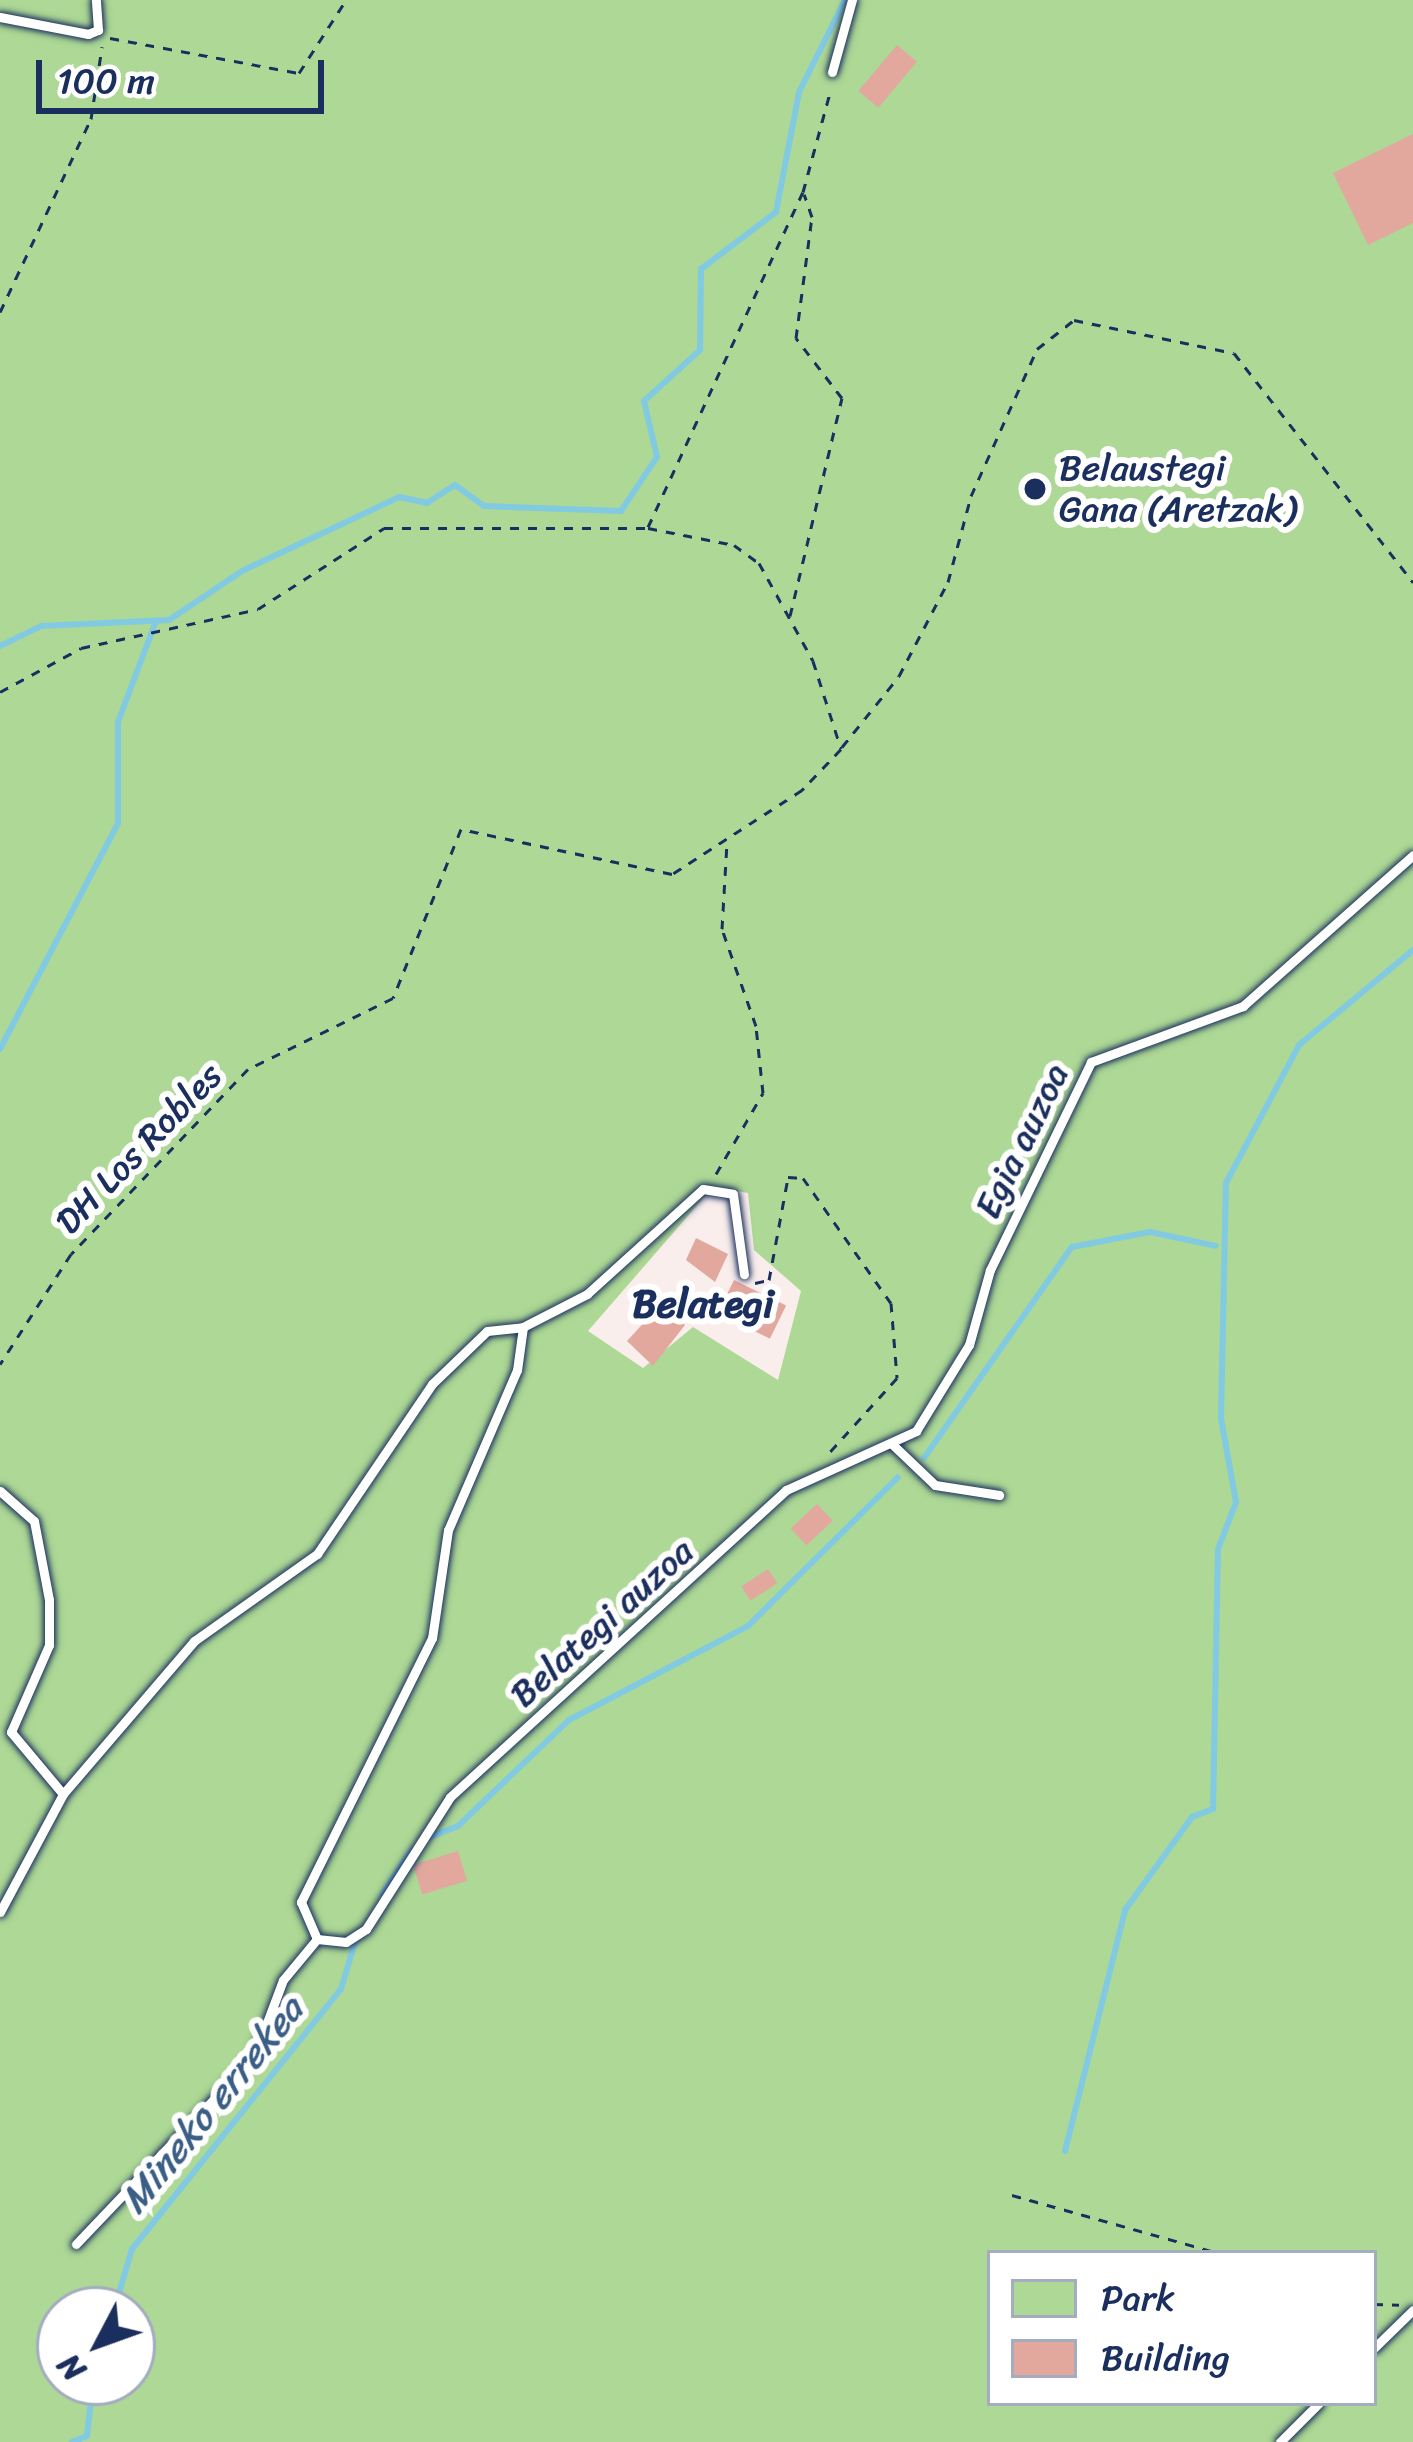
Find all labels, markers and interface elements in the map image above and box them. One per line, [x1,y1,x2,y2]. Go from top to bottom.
scale bar [42,36,330,110]
text: 100 m [57,49,155,113]
place label: Belaustegi Gana (Aretzak) [1059,446,1299,531]
marker: Belaustegi Gana (Aretzak) [1022,476,1048,502]
street label: DH Los Robles [47,1055,231,1243]
street label: Egia auzoa [966,1057,1078,1225]
district label: Belategi [632,1281,774,1327]
street label: Belategi auzoa [502,1530,702,1716]
water label: Mineko errekea [110,1987,314,2223]
legend [987,2250,1377,2406]
text: Park [1101,2266,1175,2330]
north arrow [36,2286,156,2406]
text: Building [1101,2326,1230,2390]
text: N [42,2340,100,2395]

